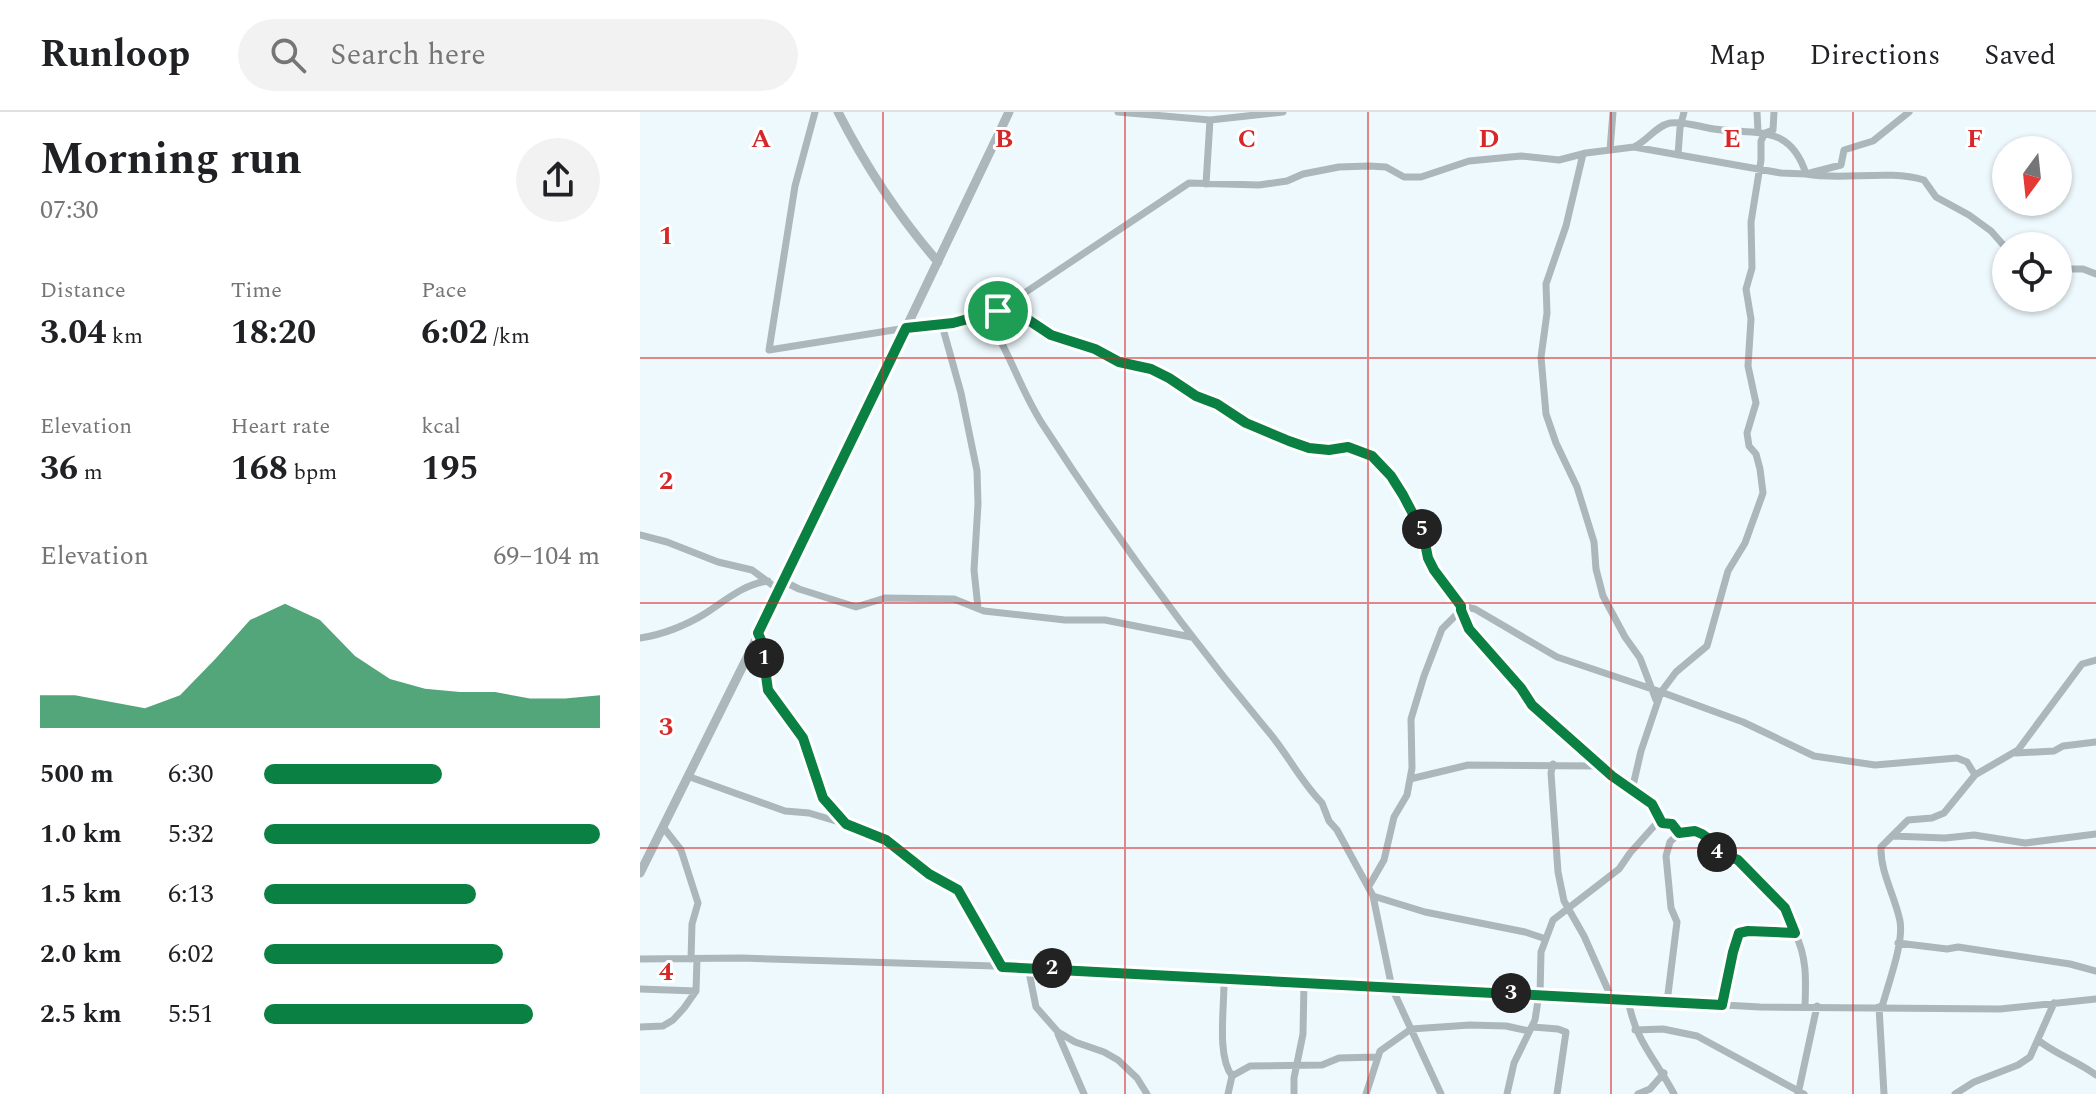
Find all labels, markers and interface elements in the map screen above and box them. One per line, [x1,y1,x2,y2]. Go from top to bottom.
search box [238,19,798,91]
text: Runloop [40,26,190,84]
text: Search here [330,32,486,78]
icon: search [266,33,310,77]
text: Map [1709,34,1766,77]
text: Directions [1810,34,1940,77]
text: Saved [1984,34,2056,77]
text: A [751,119,771,159]
text: B [995,119,1013,159]
text: C [1238,119,1256,159]
text: D [1479,119,1499,159]
text: E [1723,119,1741,159]
text: F [1967,119,1983,159]
text: Morning run [40,126,302,193]
north arrow [1992,136,2072,216]
map controls [1992,136,2072,312]
button: share [516,138,600,222]
text: 07:30 [40,190,99,230]
text: 1 [659,216,673,256]
button: locate [1992,232,2072,312]
text: Distance [40,274,126,307]
text: Time [231,274,282,307]
text: Pace [421,274,467,307]
pin [964,277,1032,345]
icon: arrive [976,289,1020,333]
text: 3.04 [40,307,106,359]
text: 18:20 [231,307,316,359]
text: 6:02 [421,307,488,359]
text: km [106,320,143,353]
text: /km [488,320,530,353]
text: Elevation [40,410,132,443]
text: Heart rate [231,410,330,443]
text: kcal [421,410,461,443]
text: 36 [40,443,78,495]
text: 168 [231,443,288,495]
text: 195 [421,443,479,495]
text: m [78,456,103,489]
text: bpm [288,456,337,489]
text: 2 [659,461,673,501]
pin: 5 [1402,509,1442,549]
text: 5 [1416,512,1428,545]
text: Elevation [40,536,149,576]
text: 69–104 m [493,536,600,576]
pin: 1 [744,638,784,678]
text: 1 [758,641,770,674]
text: 3 [659,707,673,747]
text: 500 m [40,754,114,794]
text: 6:30 [168,754,214,794]
text: 1.0 km [40,814,122,854]
text: 5:32 [168,814,214,854]
pin: 4 [1697,832,1737,872]
text: 4 [1711,835,1723,868]
text: 1.5 km [40,874,122,914]
text: 6:13 [168,874,214,914]
text: 2.0 km [40,934,122,974]
text: 6:02 [168,934,214,974]
pin: 2 [1032,948,1072,988]
text: 2 [1046,951,1058,984]
text: 4 [659,952,674,992]
pin: 3 [1491,973,1531,1013]
text: 3 [1505,976,1517,1009]
text: 2.5 km [40,994,122,1034]
text: 5:51 [168,994,214,1034]

